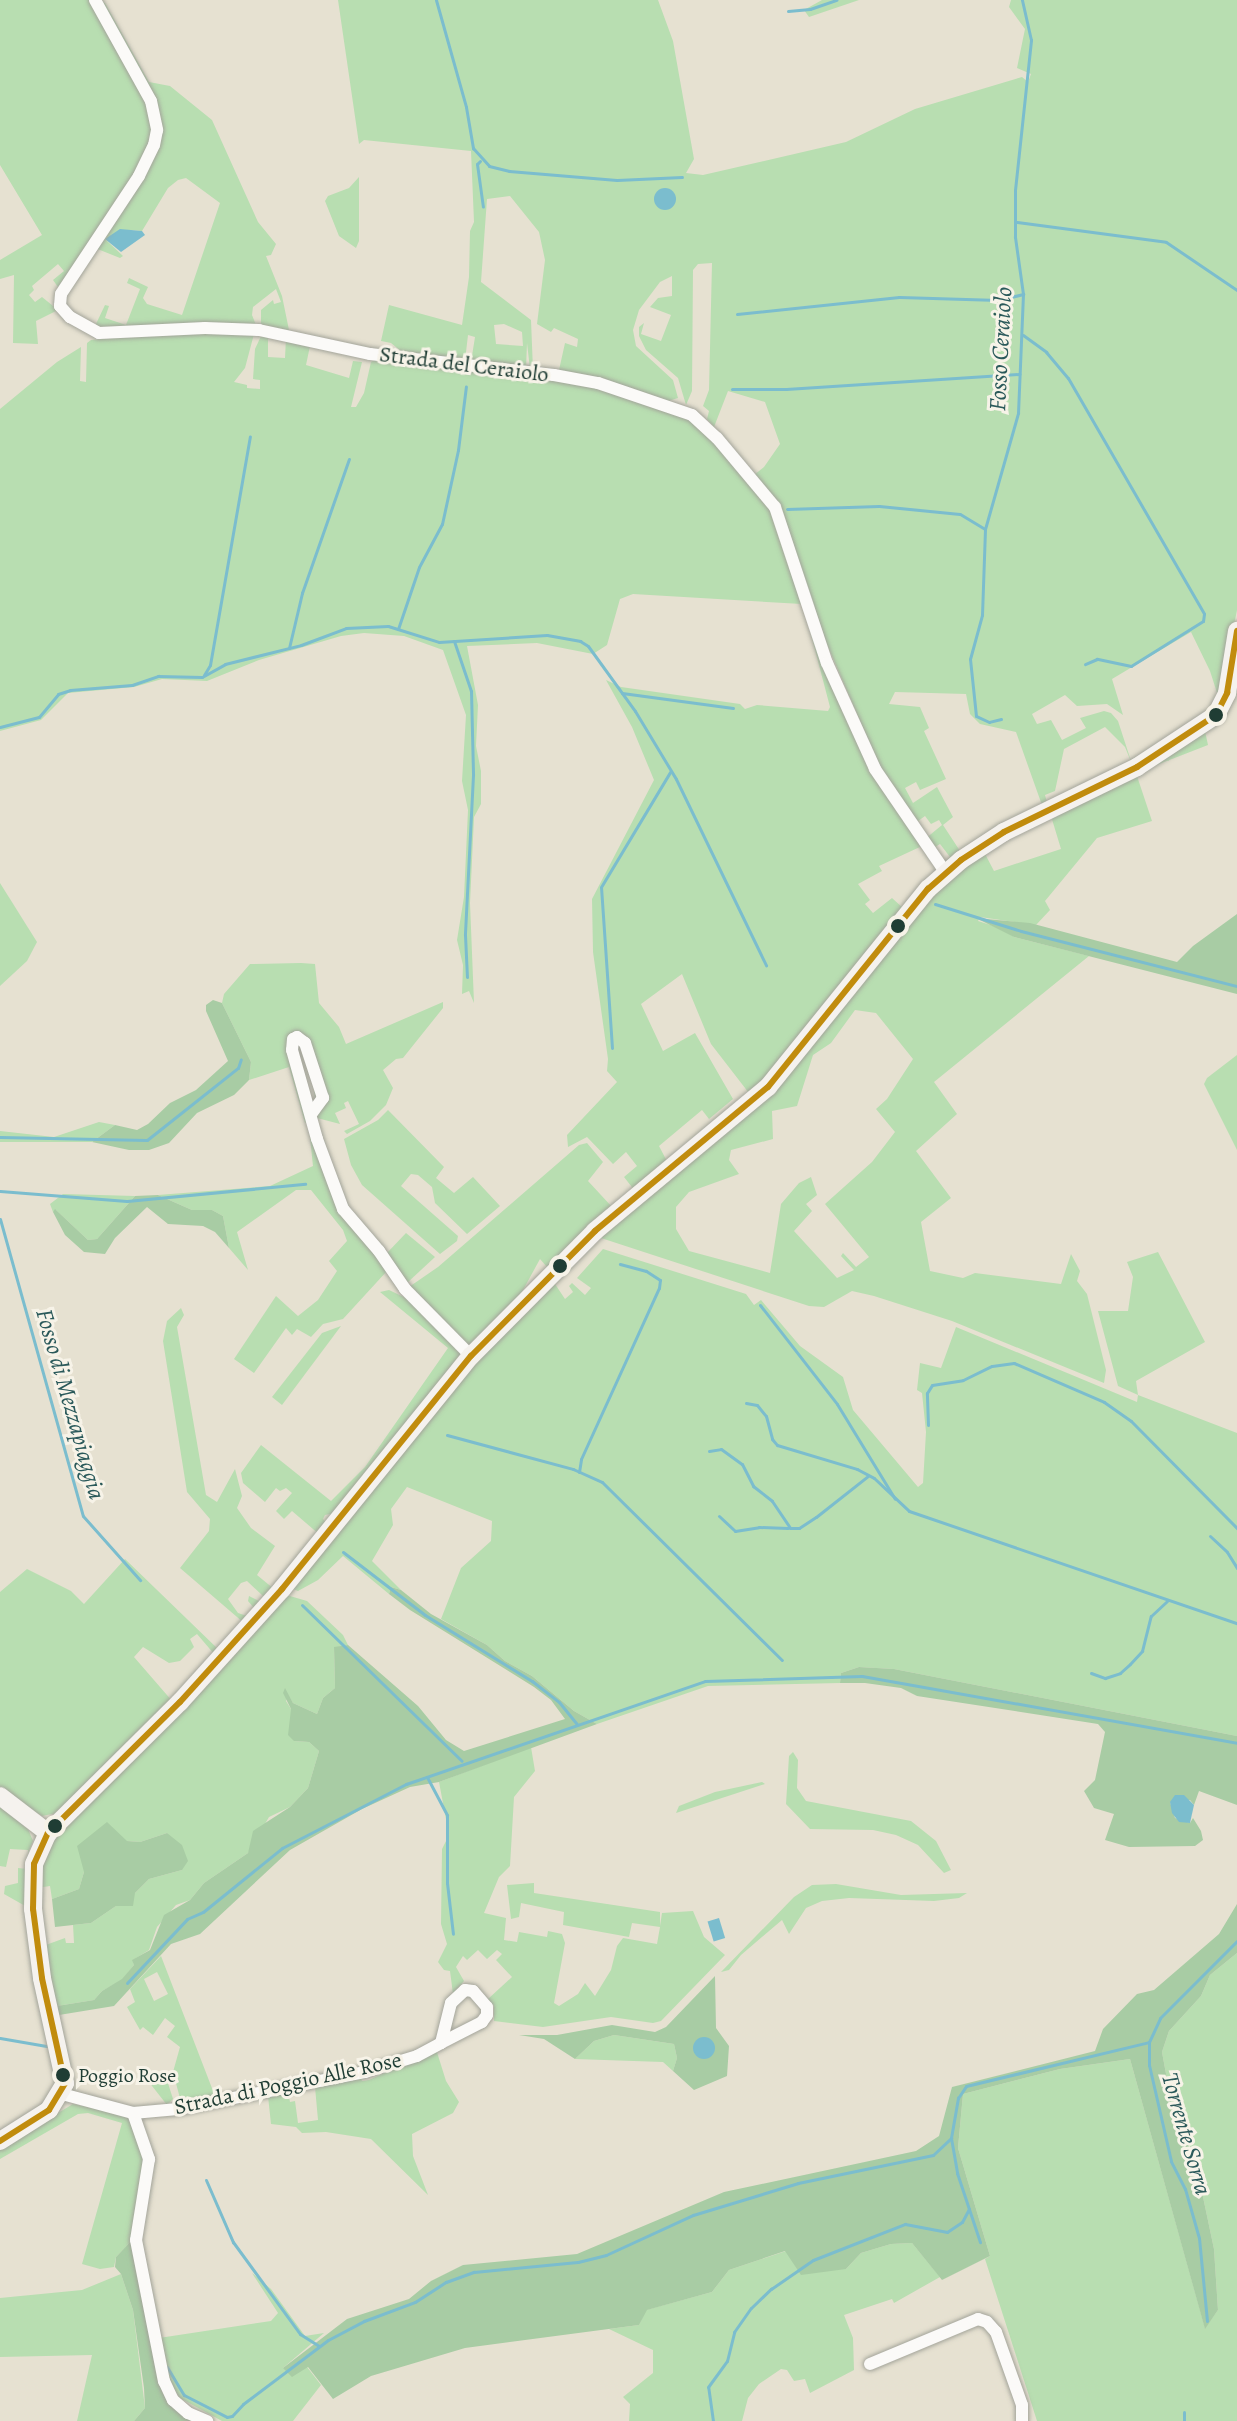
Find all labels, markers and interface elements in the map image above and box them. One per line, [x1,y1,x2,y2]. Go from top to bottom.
water label: Fosso Ceraiolo [983,286,1019,412]
street label: Strada del Ceraiolo [378,342,550,388]
unlabelled marker [1208,707,1224,723]
unlabelled marker [890,918,906,934]
unlabelled marker [552,1258,568,1274]
water label: Fosso di Mezzapiaggia [29,1305,111,1503]
unlabelled marker [47,1818,63,1834]
street label: Strada di Poggio Alle Rose [172,2047,404,2121]
place label: Poggio Rose [78,2063,176,2087]
marker: Poggio Rose [55,2067,71,2083]
water label: Torrente Sorra [1155,2070,1217,2198]

